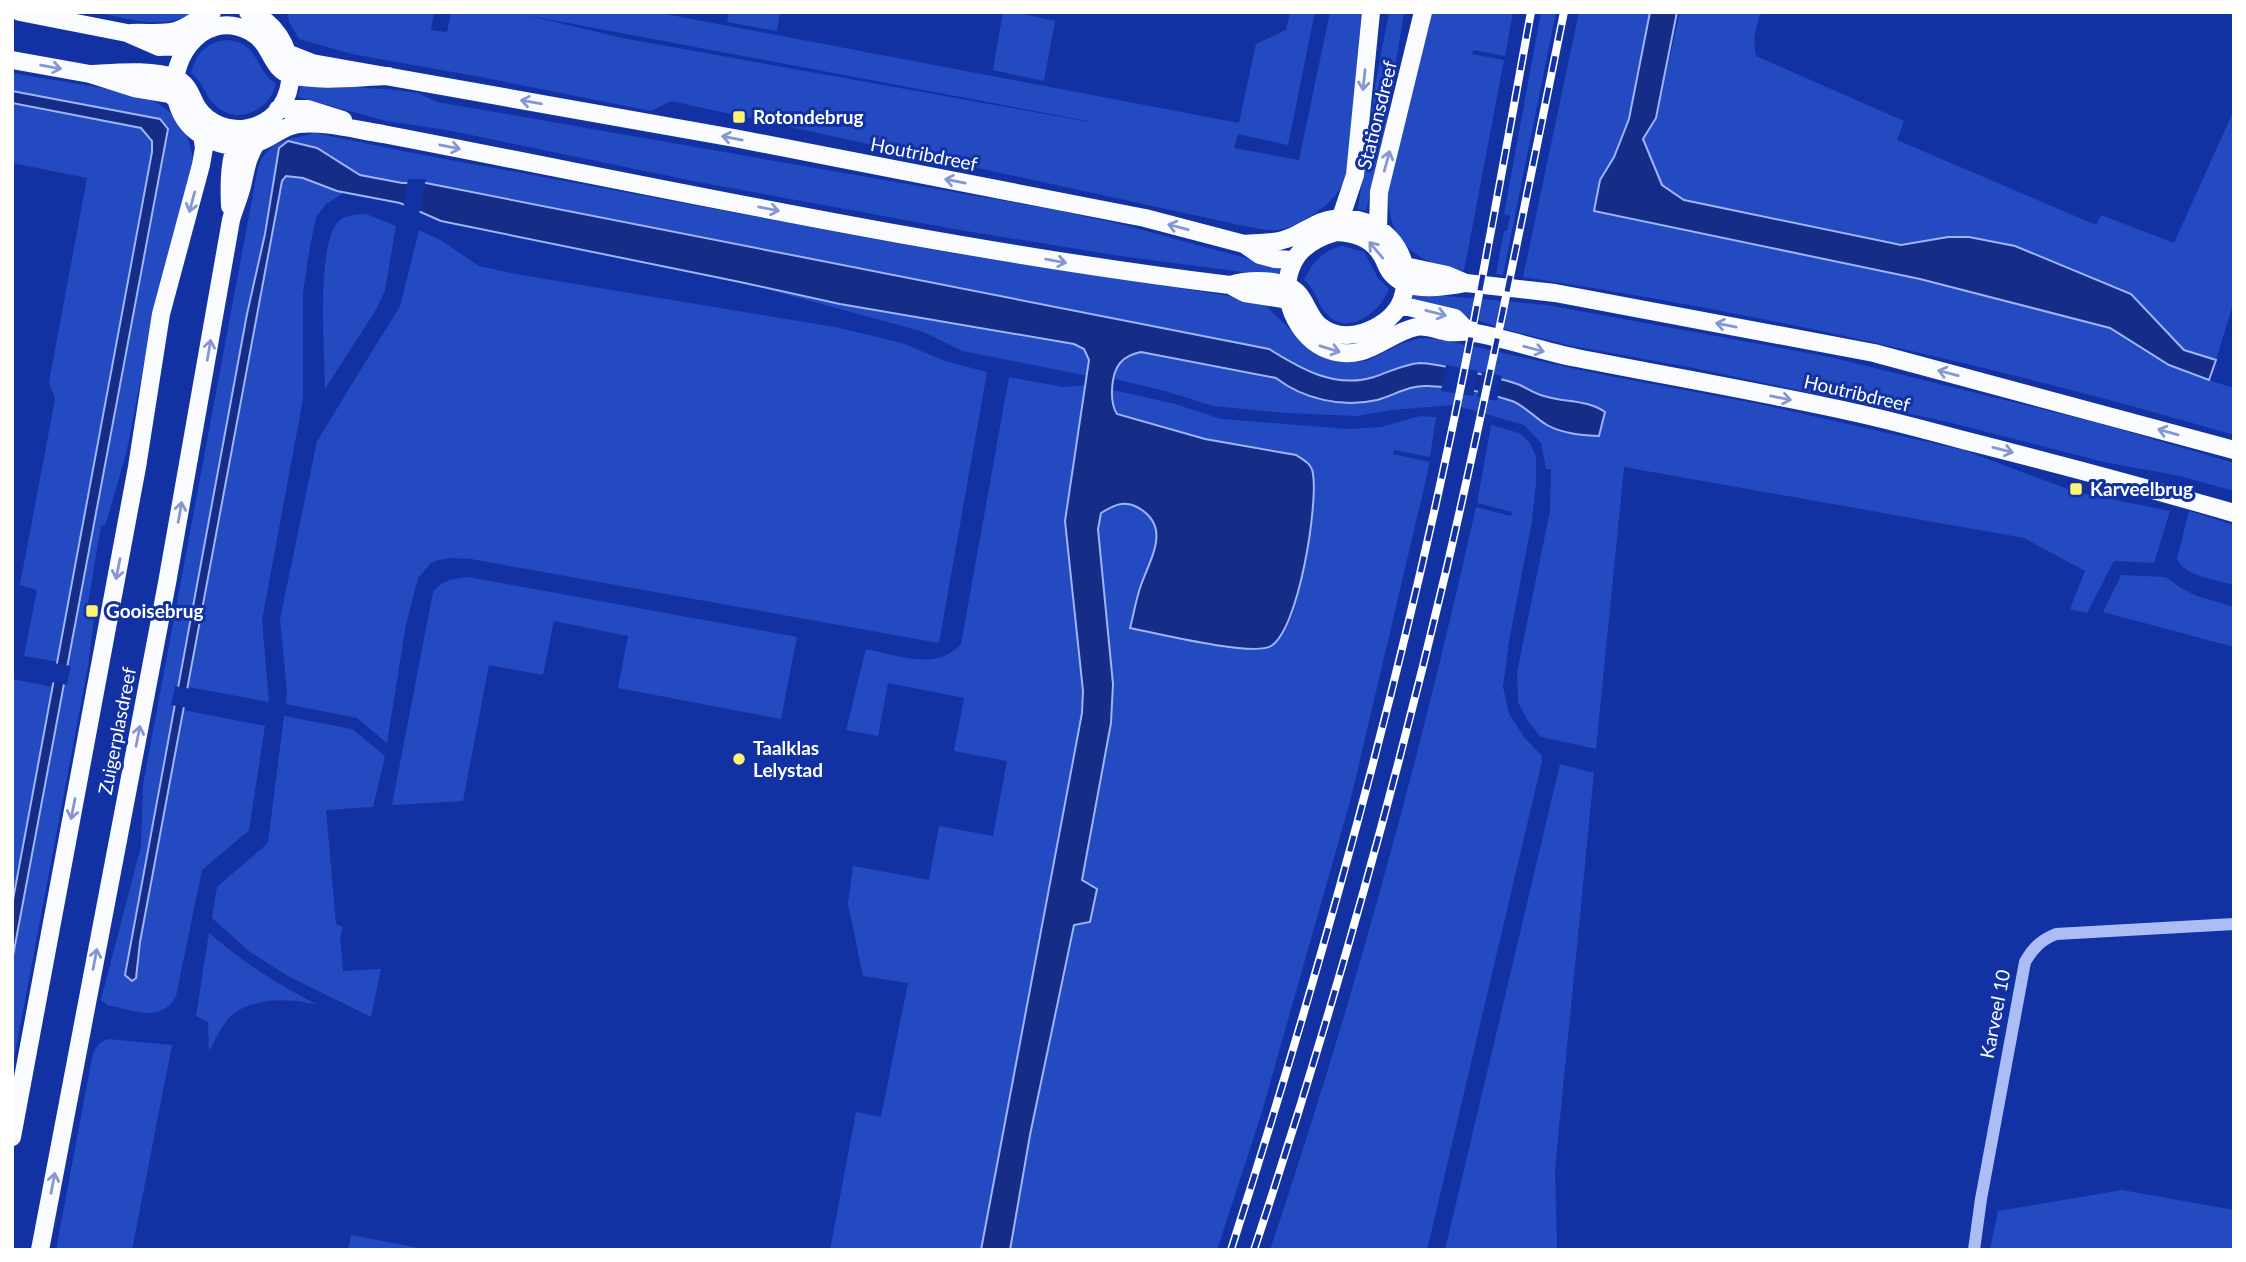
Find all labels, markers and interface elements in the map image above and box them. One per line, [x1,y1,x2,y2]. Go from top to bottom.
street label: Stationsdreef [1352,58,1401,172]
one-way arrow [39,61,62,74]
one-way arrow [1357,68,1370,91]
one-way arrow [520,95,543,108]
place label: Rotondebrug [753,105,863,128]
marker: Rotondebrug [731,109,747,125]
one-way arrow [721,131,744,144]
street label: Houtribdreef [869,132,980,175]
one-way arrow [438,140,461,154]
one-way arrow [1381,150,1394,173]
one-way arrow [945,174,967,188]
one-way arrow [184,191,197,213]
one-way arrow [757,203,780,216]
one-way arrow [1167,220,1190,233]
one-way arrow [1368,241,1383,259]
one-way arrow [1045,255,1067,268]
one-way arrow [1425,308,1447,321]
one-way arrow [1715,318,1738,331]
one-way arrow [203,339,216,362]
one-way arrow [1319,343,1341,356]
one-way arrow [1522,343,1545,356]
one-way arrow [1937,366,1960,379]
street label: Houtribdreef [1802,369,1913,416]
one-way arrow [1769,391,1792,405]
one-way arrow [2157,424,2179,437]
one-way arrow [1991,444,2013,457]
place label: Karveelbrug [2090,477,2193,500]
marker: Karveelbrug [2068,481,2084,497]
one-way arrow [174,501,187,524]
one-way arrow [110,557,124,580]
place label: Gooisebrug [106,599,203,622]
marker: Gooisebrug [84,603,100,619]
street label: Zuigerplasdreef [93,665,140,797]
one-way arrow [132,725,145,748]
place label: Taalklas Lelystad [753,736,823,781]
marker: Taalklas Lelystad [731,751,747,767]
one-way arrow [66,797,79,820]
one-way arrow [89,948,103,971]
street label: Karveel 10 [1975,968,2014,1060]
one-way arrow [47,1172,60,1195]

